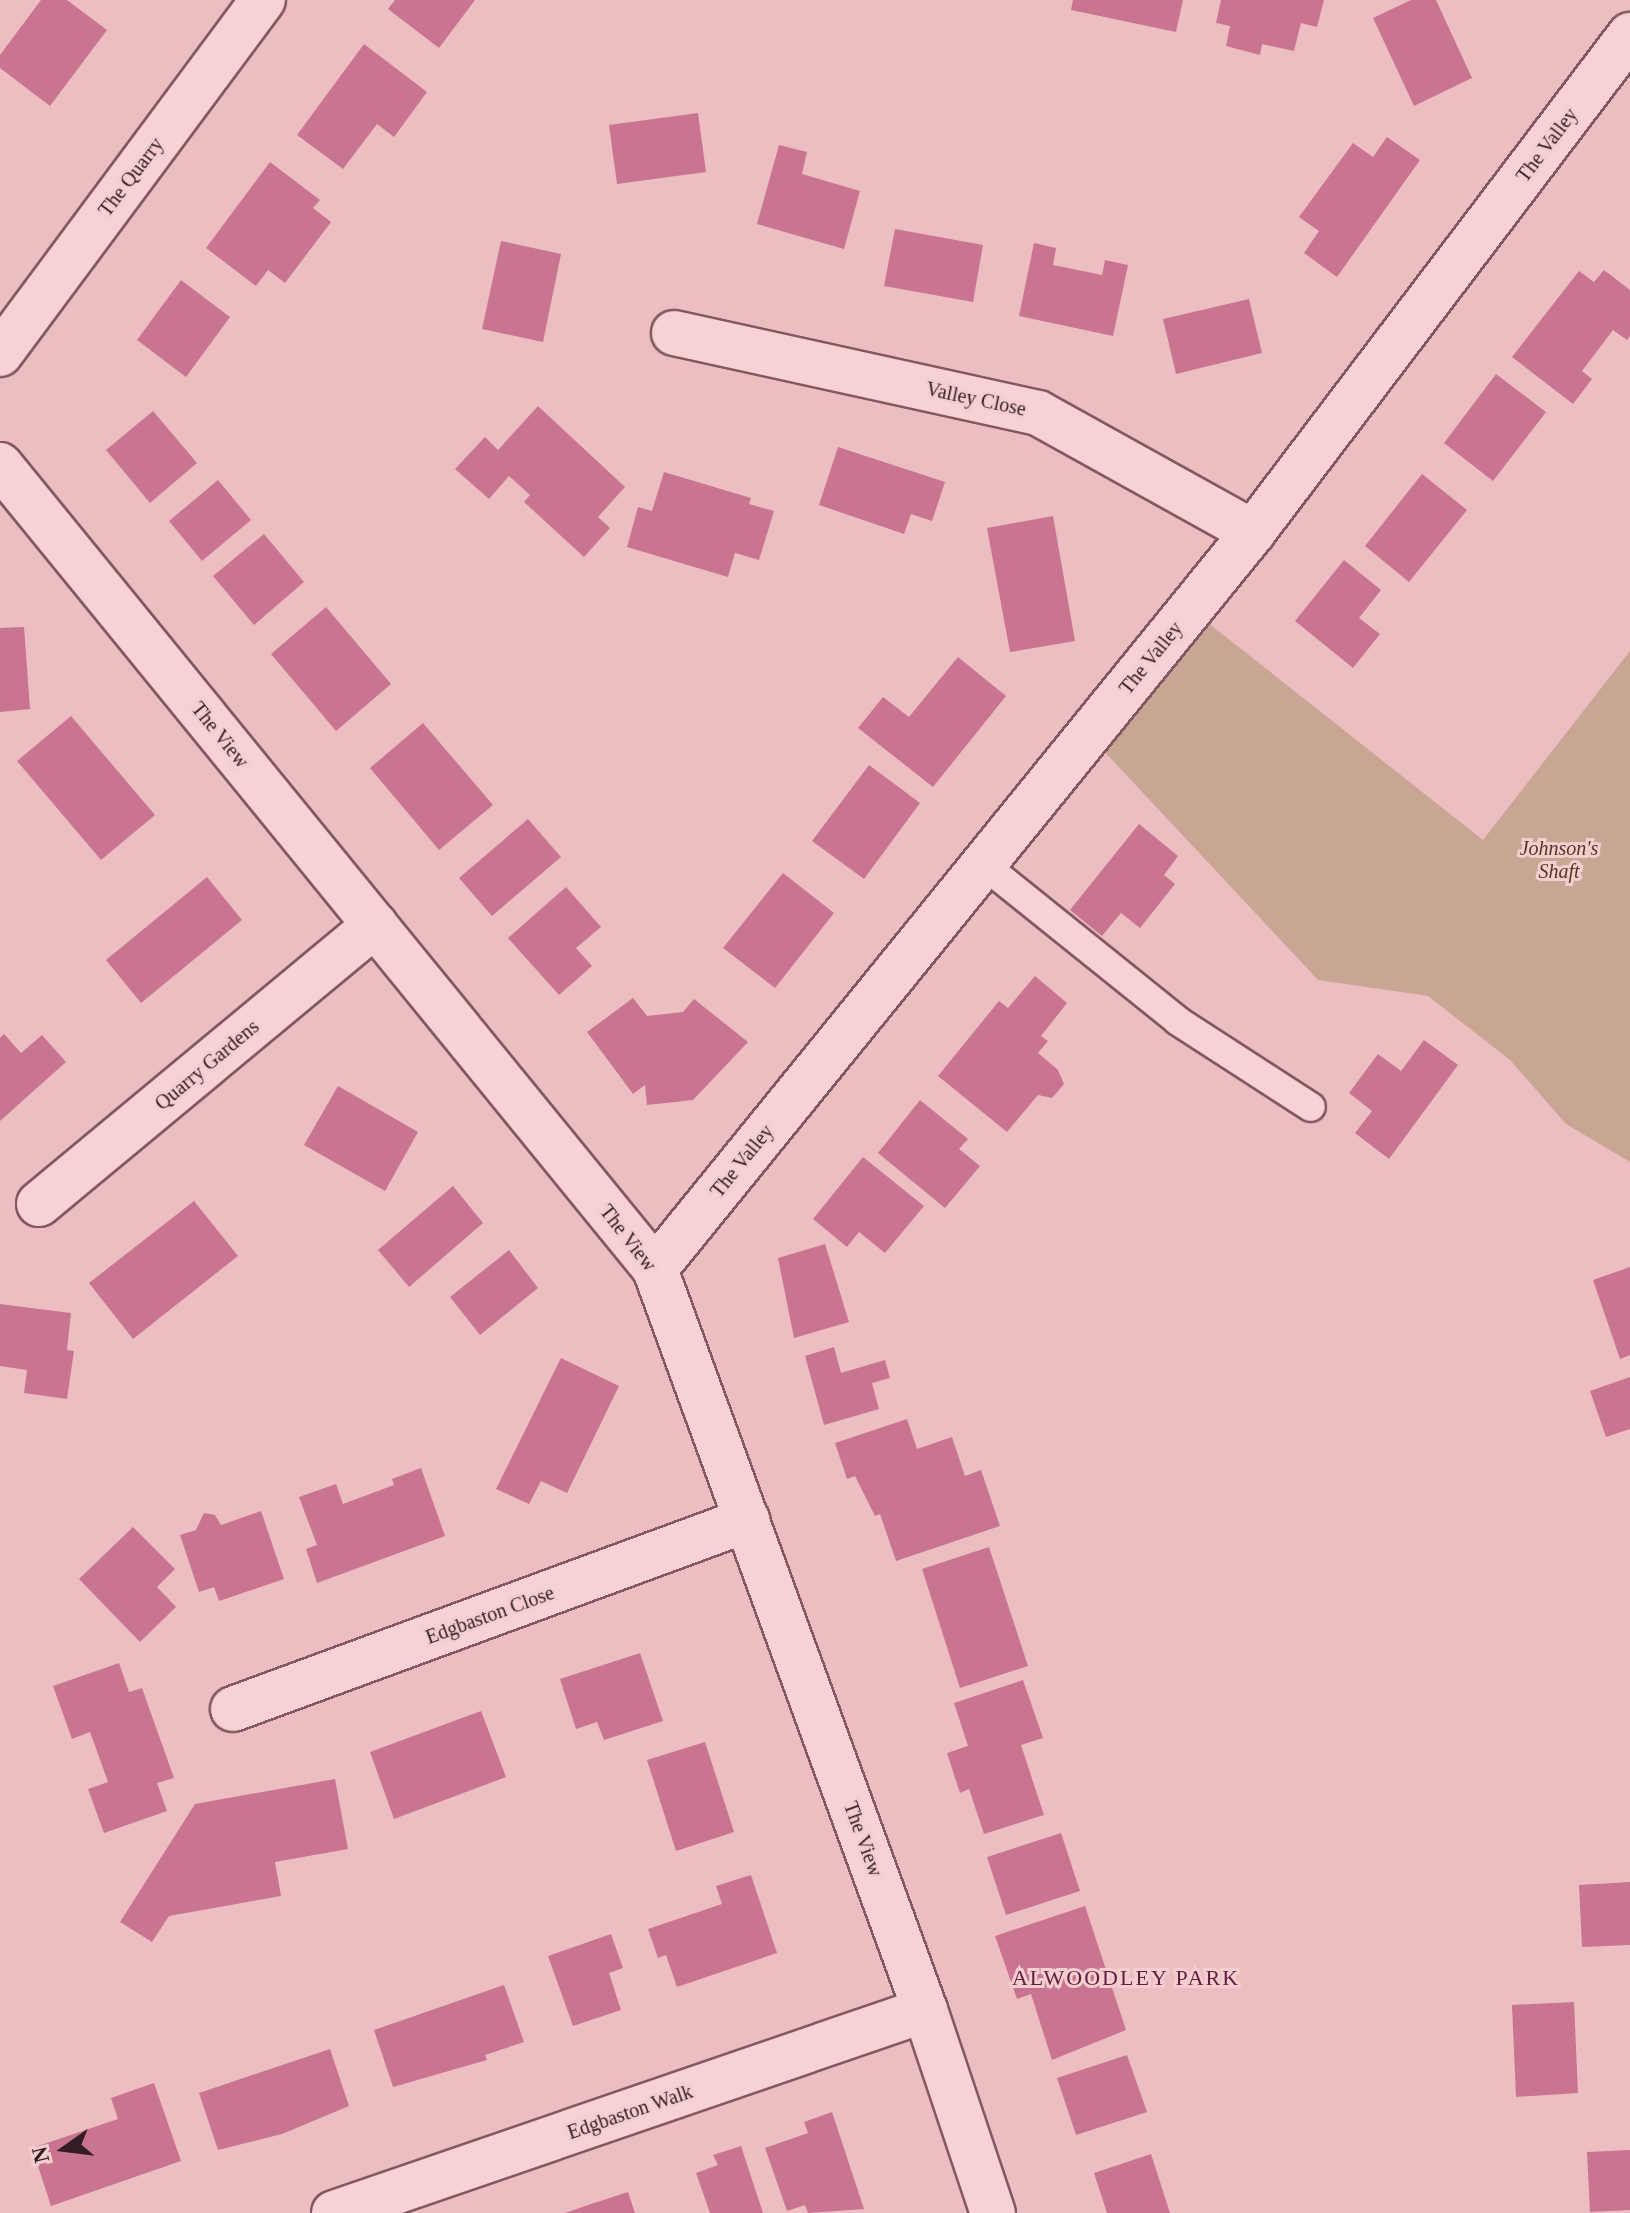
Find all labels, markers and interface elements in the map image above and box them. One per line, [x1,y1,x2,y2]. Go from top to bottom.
street label: The Valley [1511,103,1583,187]
street label: The Quarry [94,133,168,221]
street label: Valley Close [924,377,1028,421]
street label: The Valley [1114,617,1188,699]
street label: The View [186,697,254,773]
park label: Johnson's Shaft [1520,837,1598,884]
street label: Quarry Gardens [150,1015,264,1115]
street label: The Valley [705,1120,779,1202]
street label: The View [594,1200,662,1276]
street label: Edgbaston Close [422,1581,558,1649]
street label: The View [838,1798,888,1880]
district label: ALWOODLEY PARK [1011,1965,1241,1991]
street label: Edgbaston Walk [564,2079,696,2145]
north arrow [24,2109,104,2189]
text: N [26,2144,54,2166]

